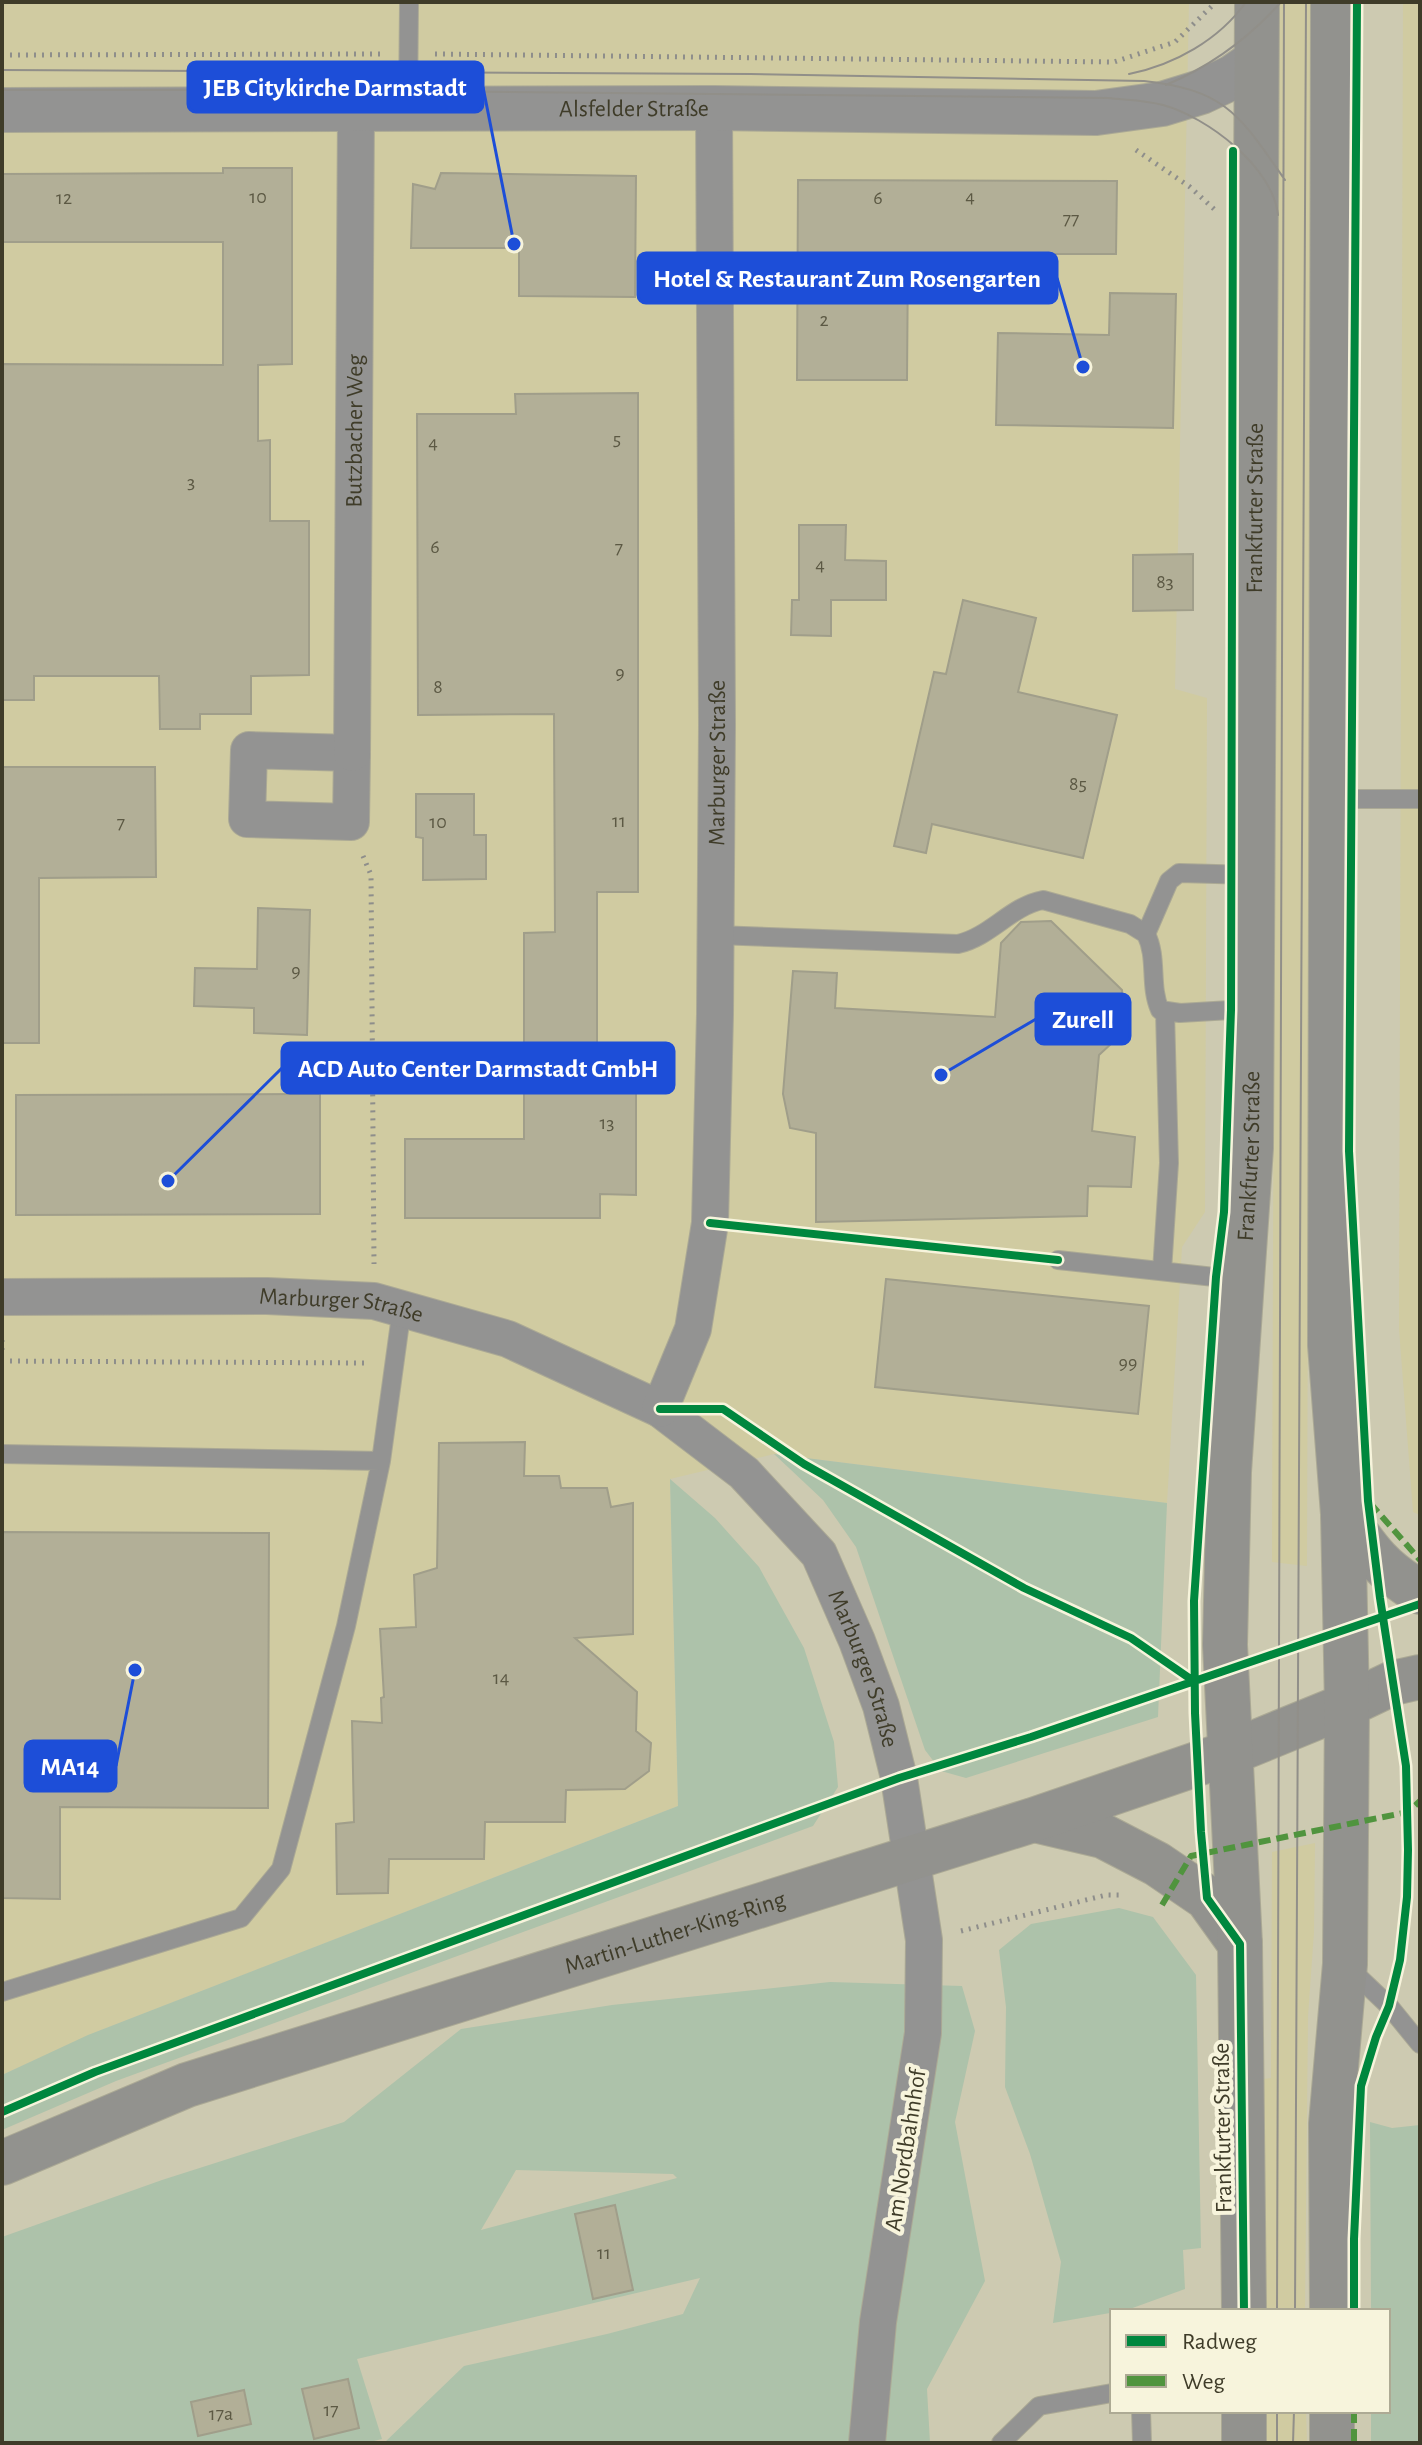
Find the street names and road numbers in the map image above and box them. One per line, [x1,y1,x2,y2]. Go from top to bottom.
street label: Alsfelder Straße [559,97,709,121]
street label: Butzbacher Weg [343,354,367,508]
street label: Frankfurter Straße [1243,423,1268,593]
street label: Marburger Straße [705,680,730,846]
street label: Frankfurter Straße [1234,1071,1264,1242]
street label: Marburger Straße [258,1285,426,1327]
street label: Marburger Straße [823,1587,902,1750]
street label: Martin-Luther-King-Ring [562,1887,789,1979]
street label: Frankfurter Straße [1210,2043,1236,2213]
street label: Am Nordbahnhof [881,2066,931,2233]

